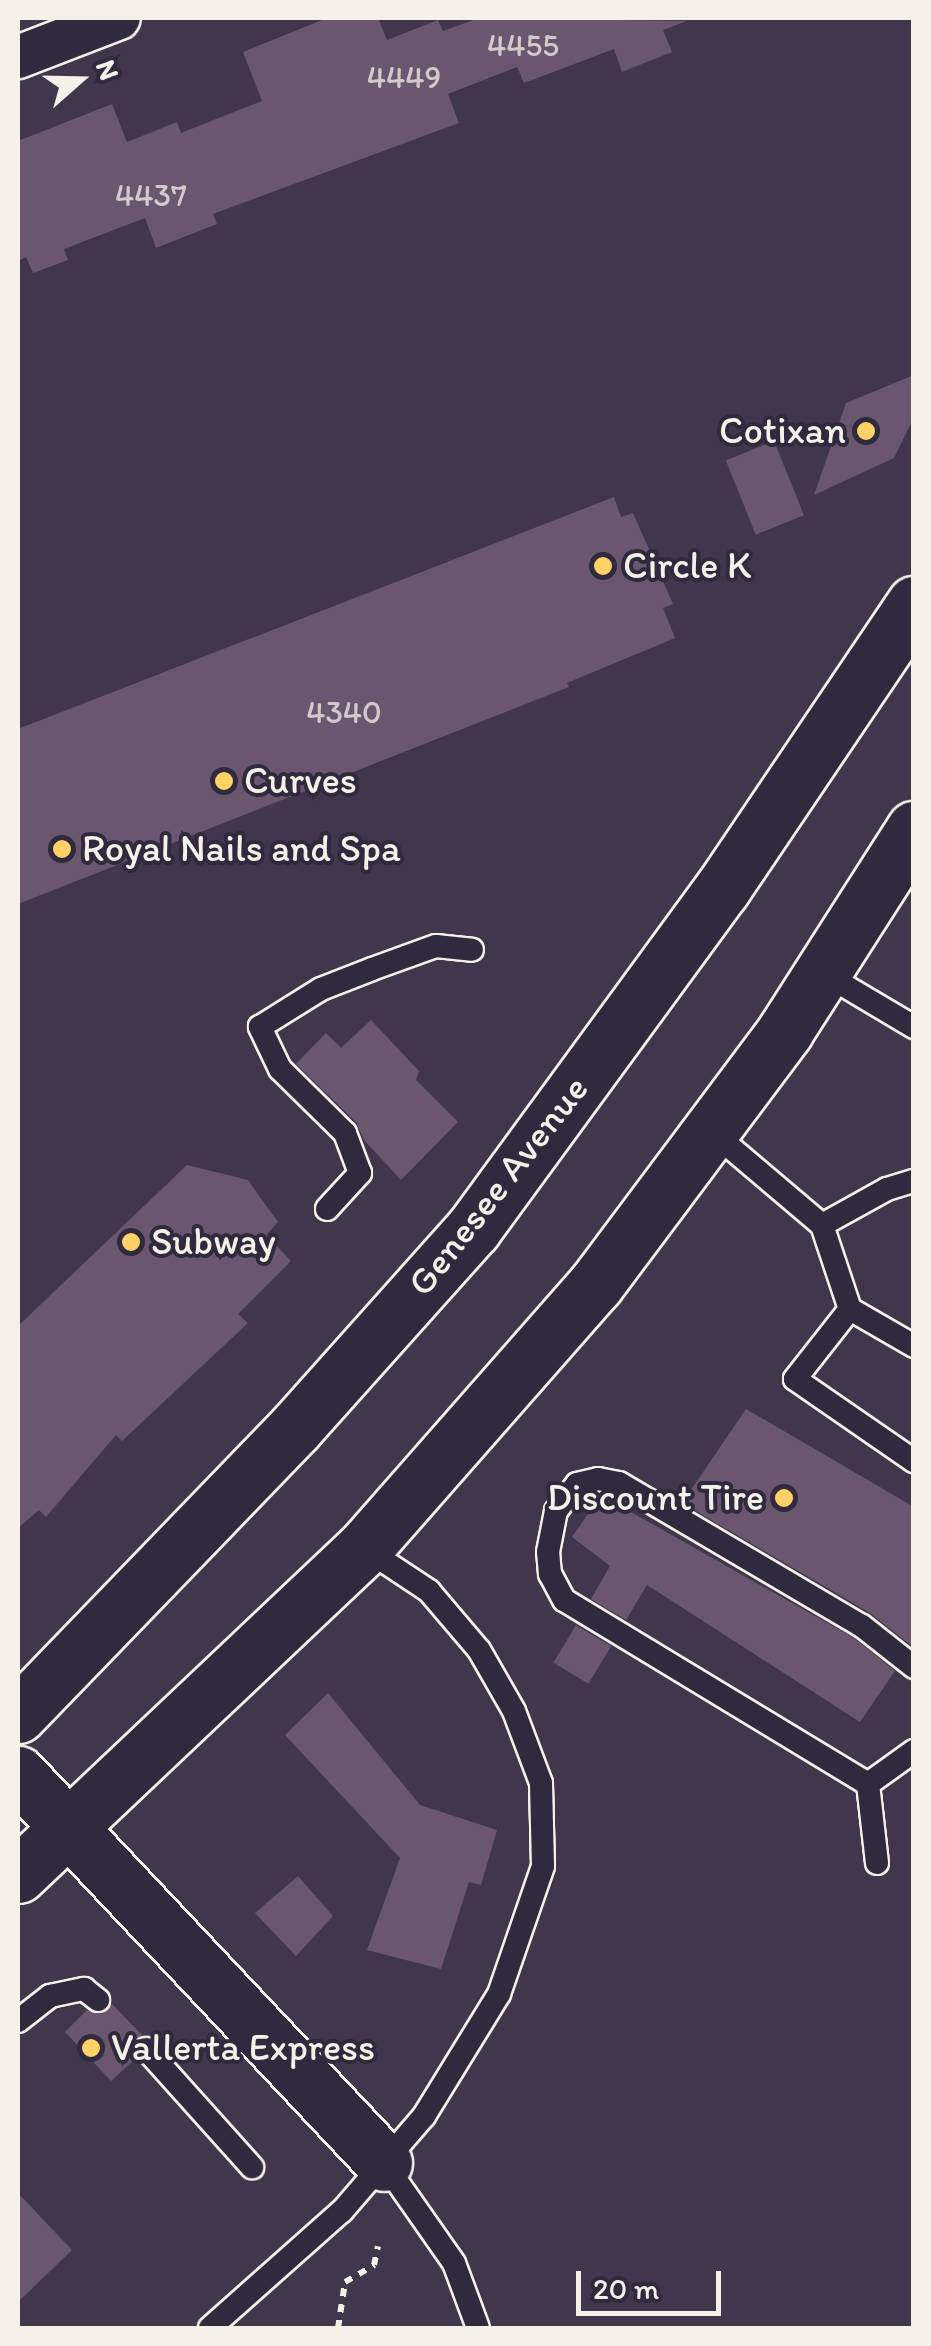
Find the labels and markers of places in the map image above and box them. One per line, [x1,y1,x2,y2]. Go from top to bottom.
place label: Cotixan [719,408,846,454]
marker: Cotixan [855,420,877,442]
place label: Circle K [623,543,751,589]
marker: Circle K [592,555,614,577]
place label: Curves [244,758,357,804]
marker: Curves [213,770,235,792]
place label: Royal Nails and Spa [82,826,403,872]
marker: Royal Nails and Spa [51,838,73,860]
place label: Subway [151,1219,276,1265]
marker: Subway [120,1231,142,1253]
place label: Discount Tire [546,1475,764,1521]
marker: Discount Tire [773,1487,795,1509]
place label: Vallerta Express [111,2025,374,2071]
marker: Vallerta Express [80,2037,102,2059]

